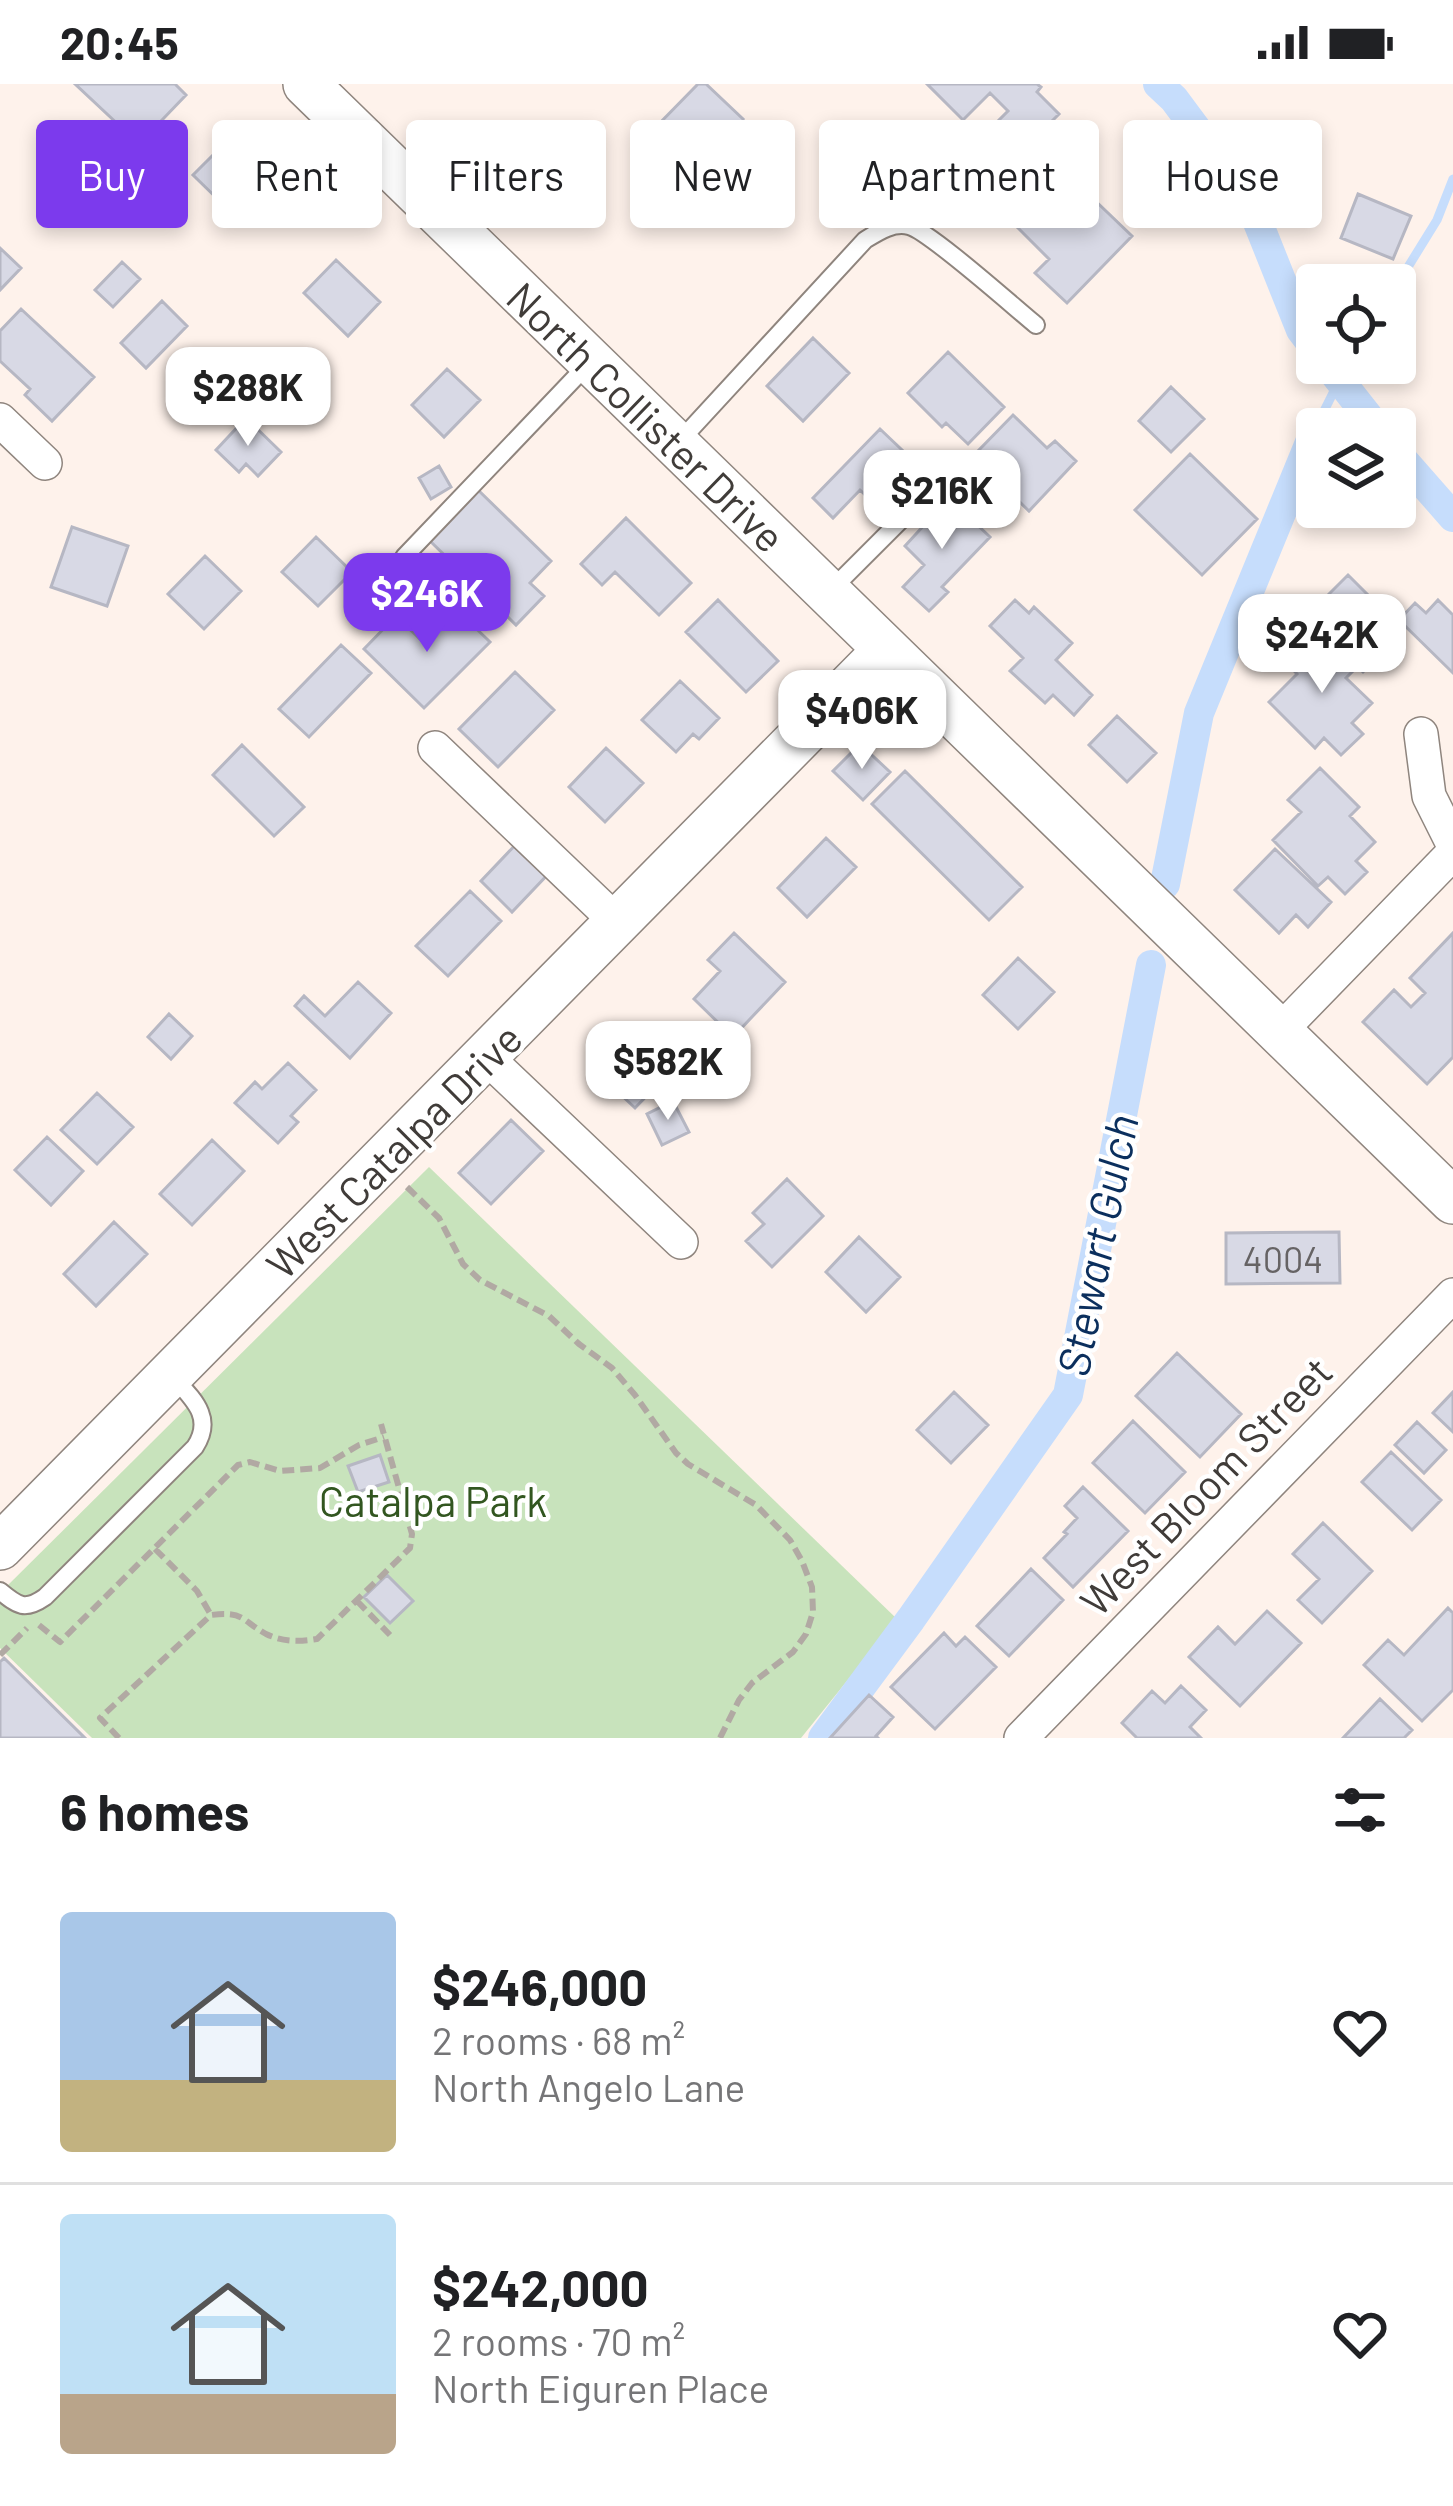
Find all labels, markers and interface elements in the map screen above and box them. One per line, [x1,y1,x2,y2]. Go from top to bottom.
text: 20:45 [60,15,179,69]
chip: Buy [36,120,188,228]
chip: Rent [212,120,382,228]
chip: Filters [406,120,606,228]
chip: New [630,120,795,228]
chip: Apartment [819,120,1099,228]
chip: House [1123,120,1322,228]
map controls [1296,264,1416,528]
button: locate [1296,264,1416,384]
street label: North Collister Drive [498,271,796,561]
pin: $288K [164,347,332,449]
text: $288K [193,362,303,409]
button: layers [1296,408,1416,528]
pin: $216K [858,450,1026,552]
text: $216K [890,465,994,512]
pin: $246K [343,553,511,655]
text: $246K [370,568,484,615]
pin: $242K [1238,594,1406,696]
text: $242K [1265,609,1379,656]
pin: $406K [778,670,946,772]
text: $406K [805,685,919,732]
street label: West Catalpa Drive [255,1012,532,1289]
pin: $582K [584,1021,752,1123]
text: $582K [613,1036,723,1083]
water label: Stewart Gulch [1044,1110,1148,1380]
house number: 4004 [1243,1237,1323,1280]
street label: West Bloom Street [1069,1345,1341,1625]
park label: Catalpa Park [319,1475,547,1526]
icon: filters [1327,1777,1393,1843]
text: 6 homes [60,1780,249,1841]
text: $246,000 [432,1955,647,2016]
icon: home [156,1960,300,2104]
icon: heart [1327,1999,1393,2065]
text: 2 rooms · 68 m² [432,2016,685,2063]
text: North Angelo Lane [432,2063,745,2110]
text: $242,000 [432,2256,649,2317]
icon: home [156,2262,300,2406]
icon: heart [1327,2301,1393,2367]
text: 2 rooms · 70 m² [432,2317,685,2364]
text: North Eiguren Place [432,2364,769,2411]

